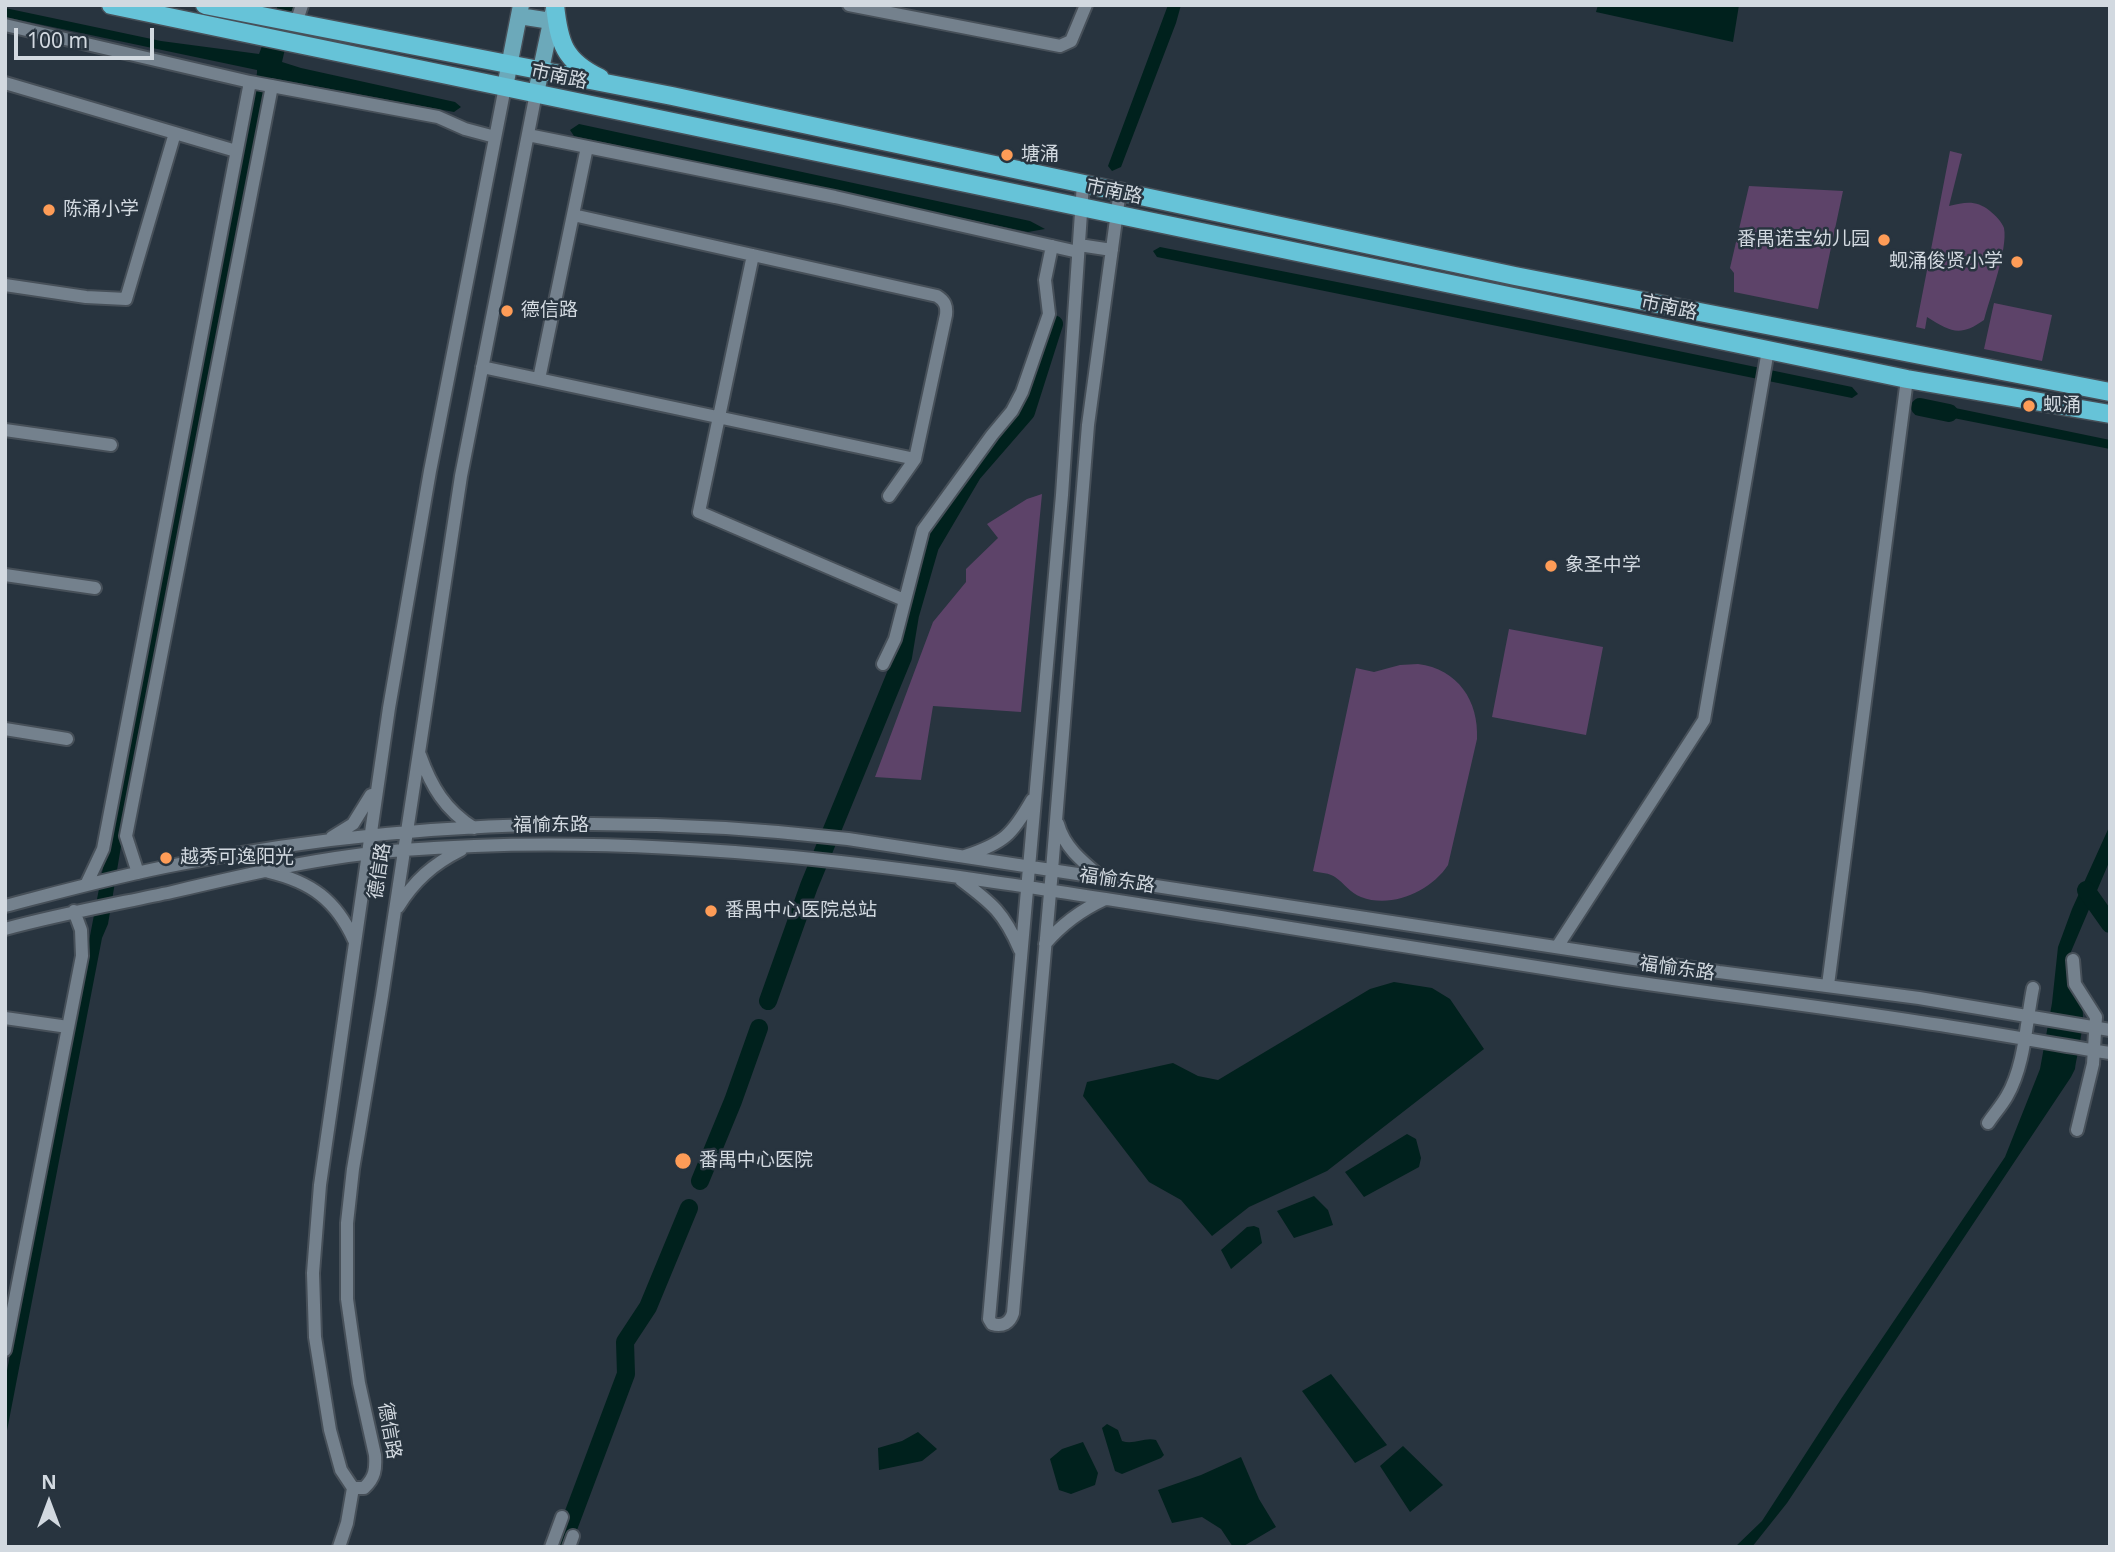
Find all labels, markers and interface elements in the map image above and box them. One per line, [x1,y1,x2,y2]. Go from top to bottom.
scale bar [18,14,158,58]
text: 100 m [27,26,88,54]
street label: 市南路 [529,60,589,94]
place label: 塘涌 [1021,144,1059,166]
marker: 塘涌 [999,147,1015,163]
street label: 市南路 [1084,175,1144,209]
place label: 陈涌小学 [63,199,139,221]
marker: 陈涌小学 [41,202,57,218]
place label: 番禺诺宝幼儿园 [1737,229,1870,251]
marker: 番禺诺宝幼儿园 [1876,232,1892,248]
place label: 蚬涌俊贤小学 [1889,251,2003,273]
marker: 蚬涌俊贤小学 [2009,254,2025,270]
street label: 市南路 [1639,291,1699,325]
place label: 德信路 [521,300,578,322]
marker: 德信路 [499,303,515,319]
place label: 蚬涌 [2043,395,2081,417]
marker: 蚬涌 [2021,398,2037,414]
place label: 象圣中学 [1565,555,1641,577]
marker: 象圣中学 [1543,558,1559,574]
street label: 福愉东路 [513,815,589,837]
street label: 德信路 [364,841,396,901]
place label: 越秀可逸阳光 [180,847,294,869]
marker: 越秀可逸阳光 [158,850,174,866]
street label: 福愉东路 [1078,864,1156,898]
place label: 番禺中心医院总站 [725,900,877,922]
marker: 番禺中心医院总站 [703,903,719,919]
street label: 福愉东路 [1638,952,1716,986]
place label: 番禺中心医院 [699,1150,813,1172]
marker: 番禺中心医院 [673,1151,693,1171]
street label: 德信路 [373,1401,405,1461]
north arrow [14,1468,84,1538]
text: N [41,1469,57,1495]

